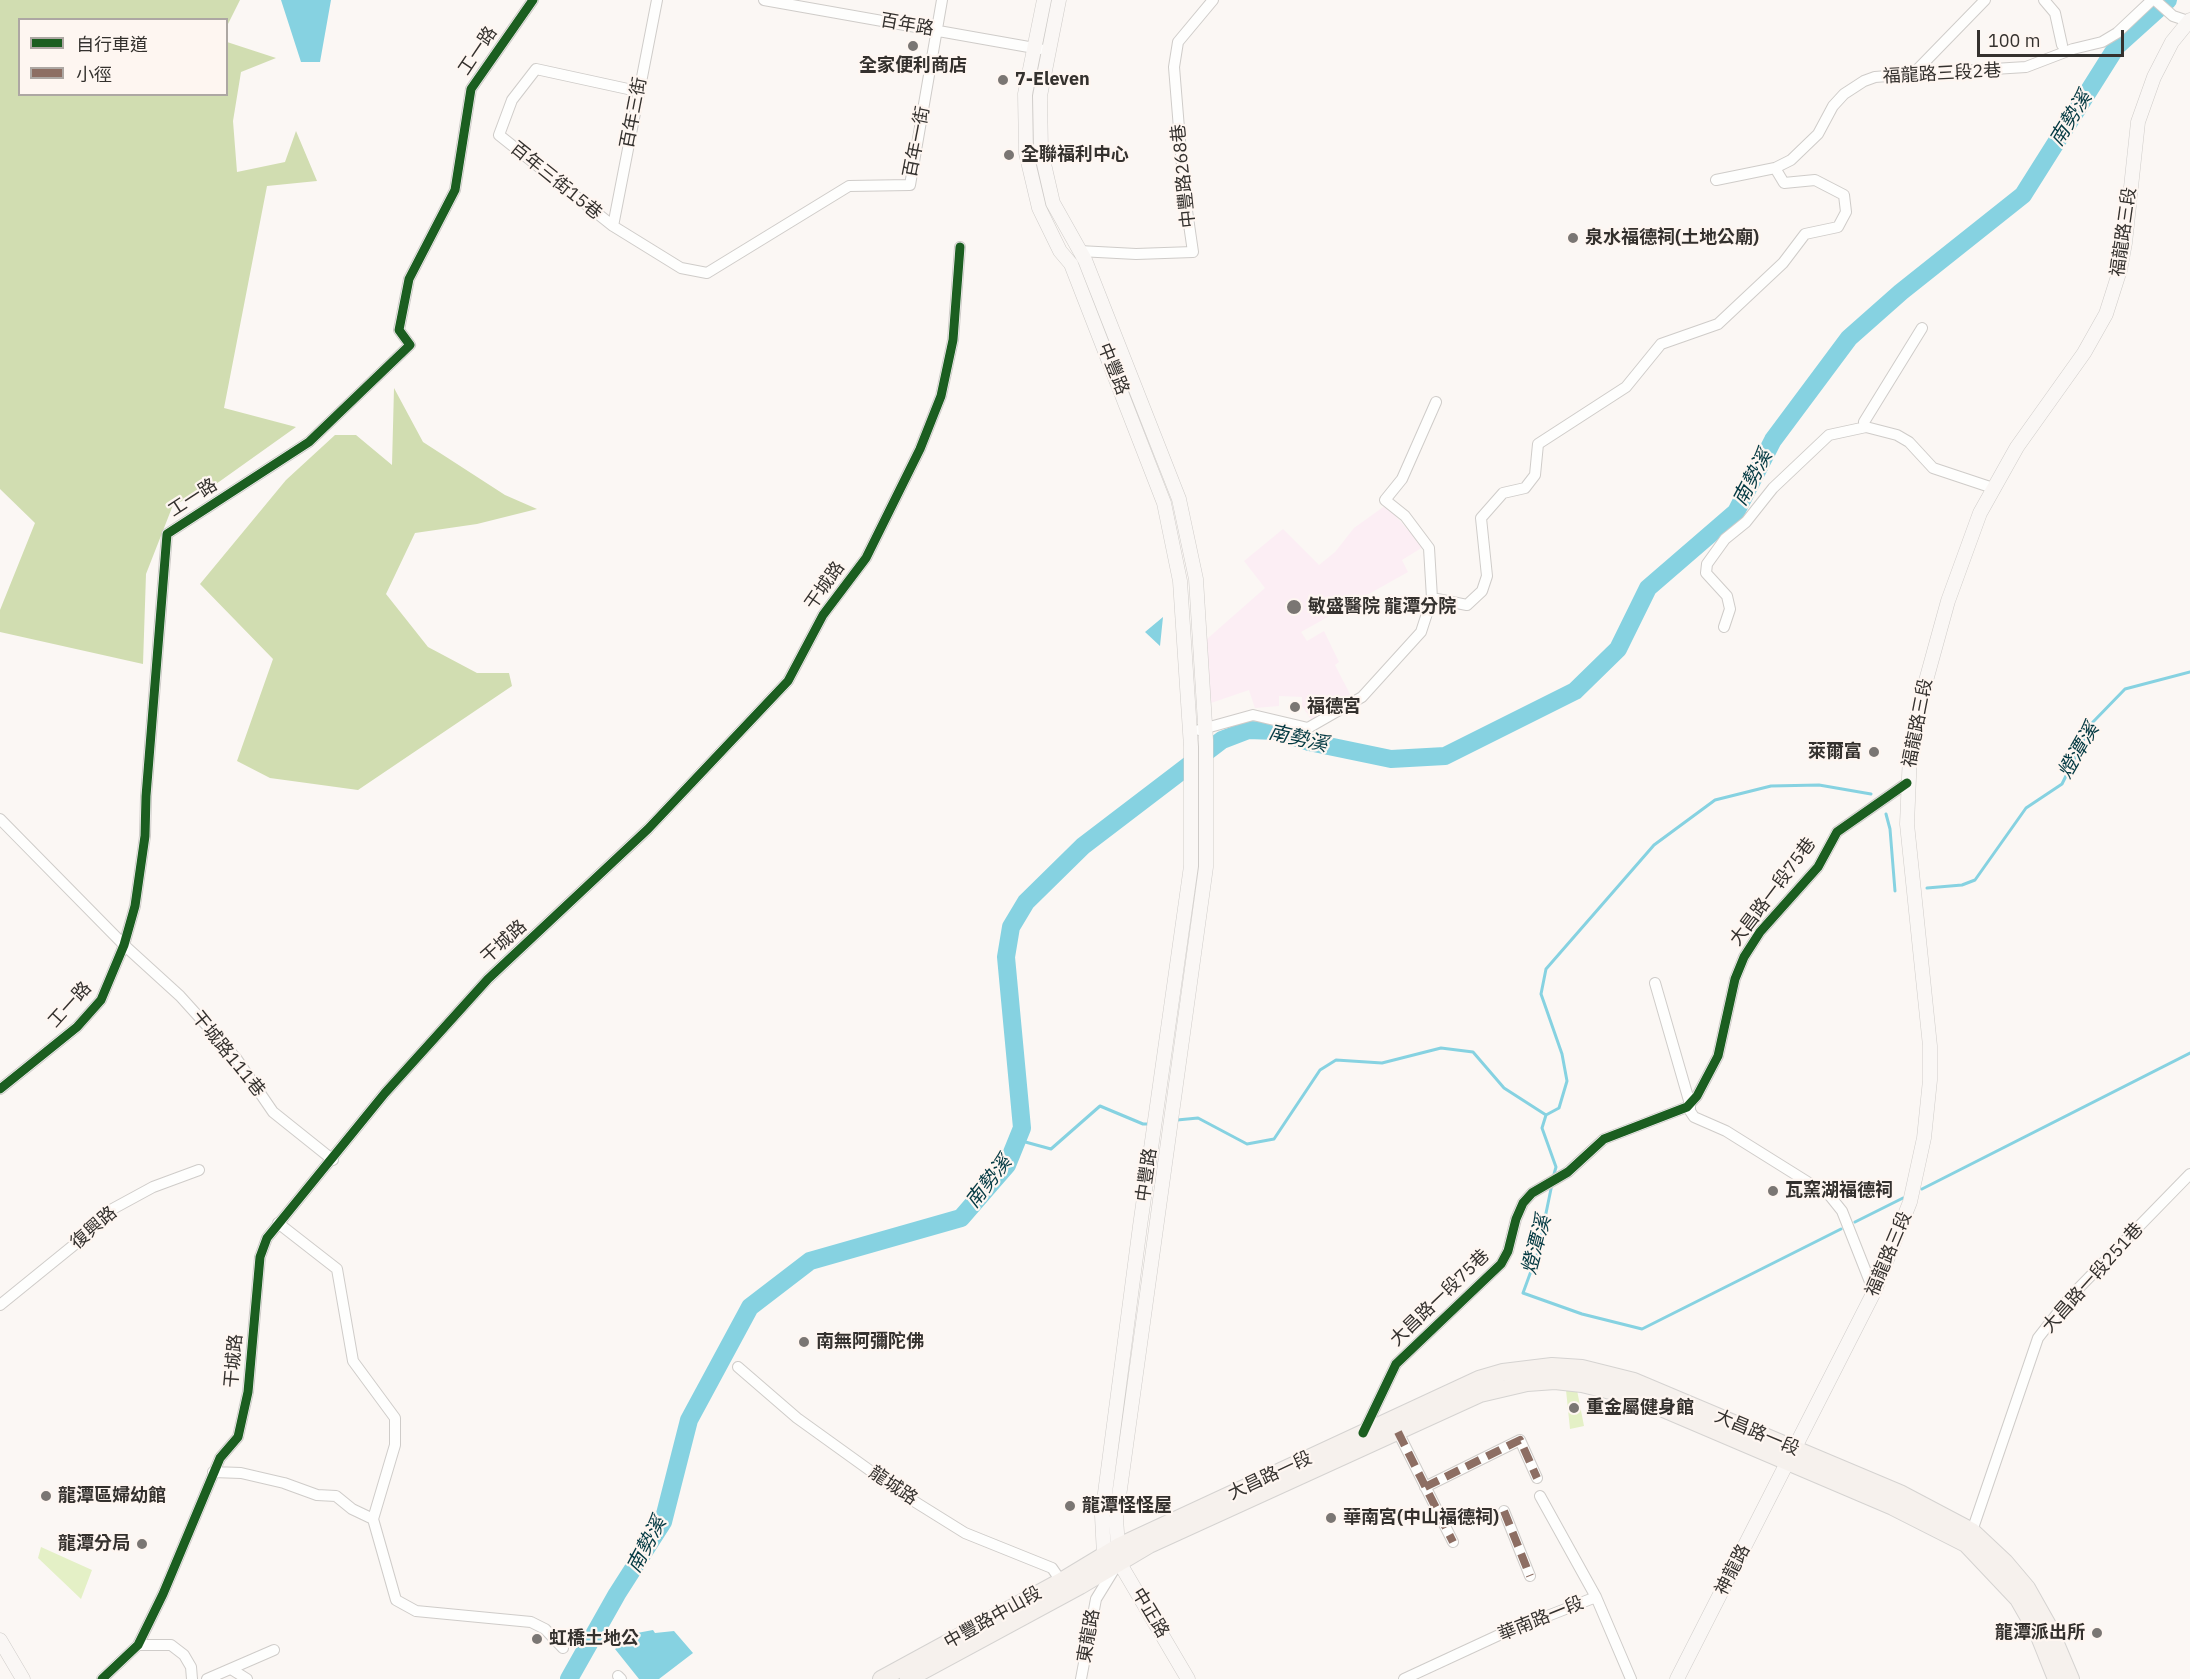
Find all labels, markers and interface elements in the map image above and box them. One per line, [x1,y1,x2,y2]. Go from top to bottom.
street label: 百年路 [879,10,935,40]
legend [18,18,228,96]
scale bar [1980,18,2127,56]
street label: 工一路 [454,23,502,79]
text: 100 m [1988,29,2040,52]
text: 自行車道 [76,33,148,56]
marker: 全家便利商店 [906,39,920,53]
place label: 全家便利商店 [859,55,967,77]
street label: 福龍路三段2巷 [1882,60,2002,88]
text: 小徑 [76,63,112,86]
place label: 7-Eleven [1015,69,1090,91]
marker: 7-Eleven [996,73,1010,87]
street label: 百年三街 [617,76,651,150]
water label: 南勢溪 [2045,87,2097,151]
street label: 百年一街 [900,105,934,179]
street label: 中豐路268巷 [1168,123,1200,229]
street label: 百年三街15巷 [506,137,606,225]
place label: 全聯福利中心 [1021,144,1129,166]
marker: 全聯福利中心 [1002,148,1016,162]
street label: 福龍路三段 [2107,186,2141,278]
place label: 泉水福德祠(土地公廟) [1585,227,1759,249]
marker: 泉水福德祠(土地公廟) [1566,231,1580,245]
street label: 中豐路 [1093,340,1133,398]
water label: 南勢溪 [1728,446,1778,510]
street label: 工一路 [164,474,222,522]
street label: 干城路 [801,558,849,614]
place label: 敏盛醫院 龍潭分院 [1308,596,1456,618]
marker: 敏盛醫院 龍潭分院 [1285,598,1303,616]
street label: 福龍路三段 [1899,677,1937,769]
place label: 福德宮 [1307,696,1361,718]
marker: 福德宮 [1288,700,1302,714]
water label: 燈潭溪 [2054,719,2104,783]
water label: 南勢溪 [1266,721,1330,757]
place label: 萊爾富 [1808,741,1862,763]
marker: 萊爾富 [1867,745,1881,759]
street label: 大昌路一段75巷 [1725,834,1821,950]
street label: 干城路 [477,916,531,968]
street label: 工一路 [44,978,96,1032]
street label: 干城路111巷 [187,1007,269,1101]
street label: 中豐路 [1133,1147,1161,1203]
water label: 南勢溪 [961,1151,1017,1213]
place label: 瓦窯湖福德祠 [1785,1180,1893,1202]
marker: 瓦窯湖福德祠 [1766,1184,1780,1198]
street label: 復興路 [67,1202,121,1254]
street label: 福龍路三段 [1861,1208,1917,1300]
water label: 燈潭溪 [1518,1213,1556,1277]
street label: 大昌路一段251巷 [2038,1219,2148,1337]
street label: 大昌路一段75巷 [1386,1245,1494,1351]
place label: 南無阿彌陀佛 [816,1331,924,1353]
street label: 干城路 [221,1333,247,1389]
marker: 南無阿彌陀佛 [797,1335,811,1349]
place label: 重金屬健身館 [1586,1397,1694,1419]
marker: 重金屬健身館 [1567,1401,1581,1415]
street label: 大昌路一段 [1711,1405,1803,1461]
street label: 大昌路一段 [1225,1447,1315,1505]
street label: 龍城路 [865,1462,921,1510]
place label: 龍潭區婦幼館 [58,1485,166,1507]
marker: 龍潭區婦幼館 [39,1489,53,1503]
place label: 龍潭怪怪屋 [1082,1495,1172,1517]
marker: 龍潭怪怪屋 [1063,1499,1077,1513]
place label: 華南宮(中山福德祠) [1343,1507,1499,1529]
marker: 華南宮(中山福德祠) [1324,1511,1338,1525]
water label: 南勢溪 [622,1513,672,1577]
place label: 龍潭分局 [58,1533,130,1555]
marker: 龍潭分局 [135,1537,149,1551]
street label: 神龍路 [1711,1541,1755,1599]
street label: 中豐路中山段 [941,1582,1045,1654]
street label: 中正路 [1127,1584,1173,1642]
street label: 華南路一段 [1495,1592,1587,1646]
street label: 東龍路 [1074,1608,1104,1664]
place label: 龍潭派出所 [1995,1622,2085,1644]
marker: 龍潭派出所 [2090,1626,2104,1640]
place label: 虹橋土地公 [549,1628,639,1650]
marker: 虹橋土地公 [530,1632,544,1646]

